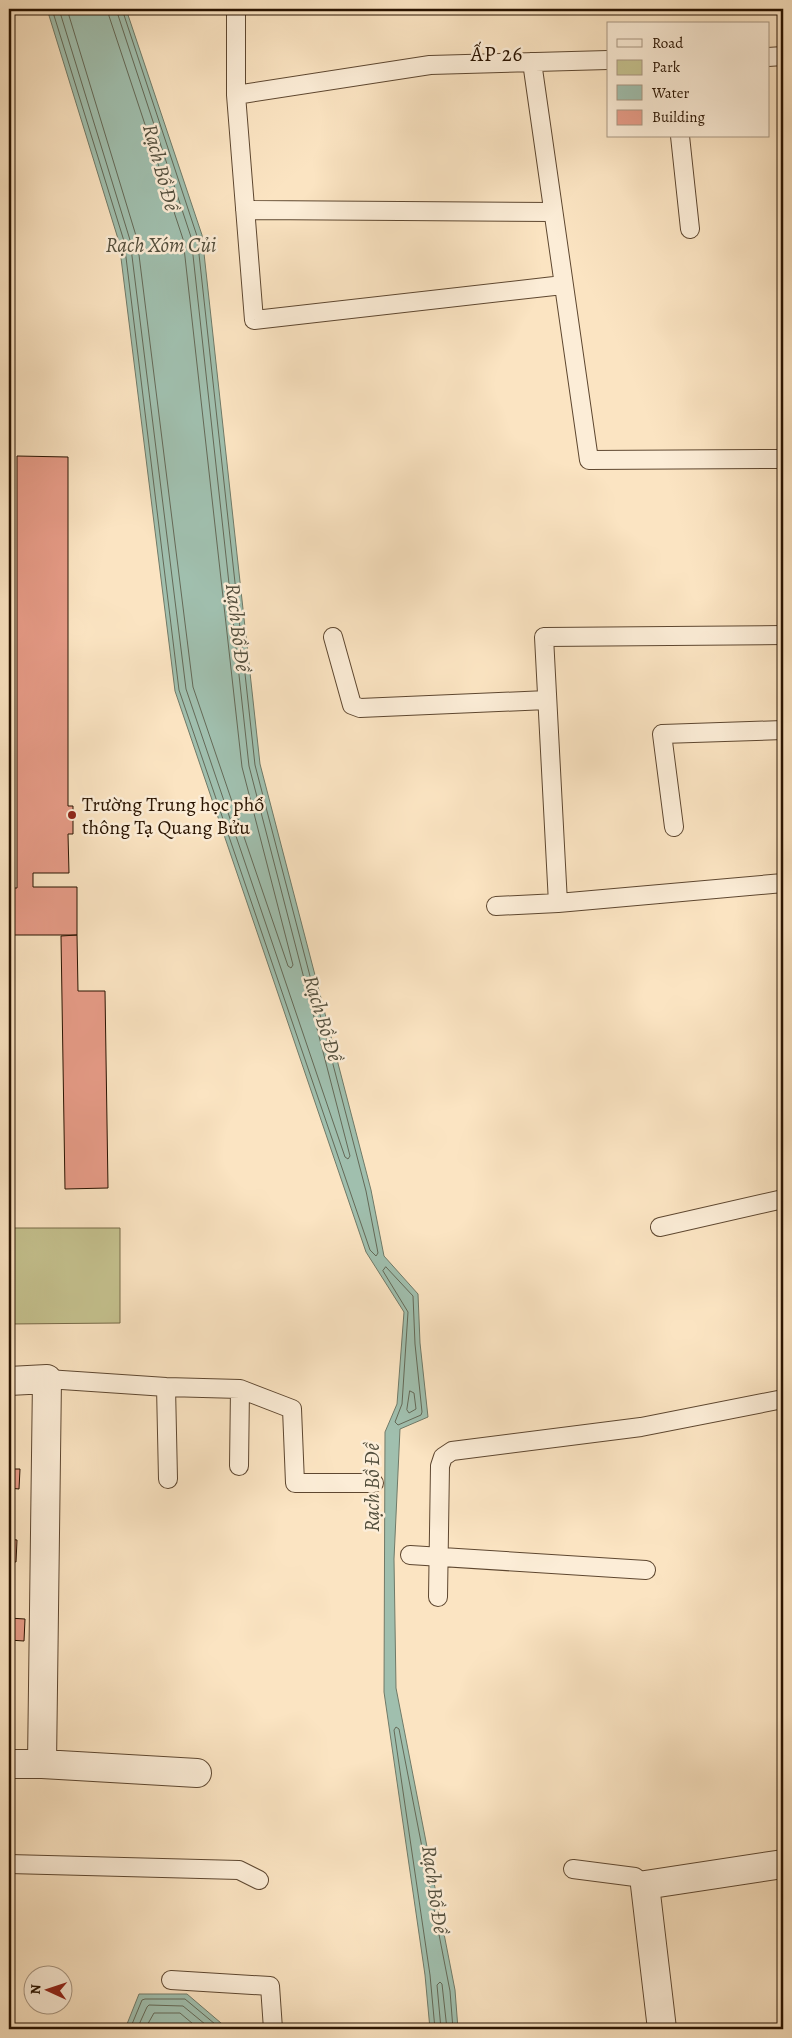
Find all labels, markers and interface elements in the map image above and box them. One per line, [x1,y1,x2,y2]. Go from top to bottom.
legend [607,22,770,138]
text: Road [652,33,684,53]
district label: ẤP 26 [470,40,523,68]
text: Park [652,57,681,77]
text: Water [651,83,689,103]
text: Building [652,107,705,127]
water label: Rạch Bồ Đề [136,121,187,216]
water label: Rạch Xóm Củi [106,231,216,259]
water label: Rạch Bồ Đề [219,582,258,675]
place label: Trường Trung học phổ thông Tạ Quang Bửu [82,791,264,841]
marker: Trường Trung học phổ thông Tạ Quang Bửu [66,809,78,821]
water label: Rạch Bồ Đề [297,972,350,1067]
water label: Rạch Bồ Đề [358,1441,386,1532]
water label: Rạch Bồ Đề [415,1844,455,1937]
north arrow [22,1966,72,2016]
text: N [26,1984,45,1995]

